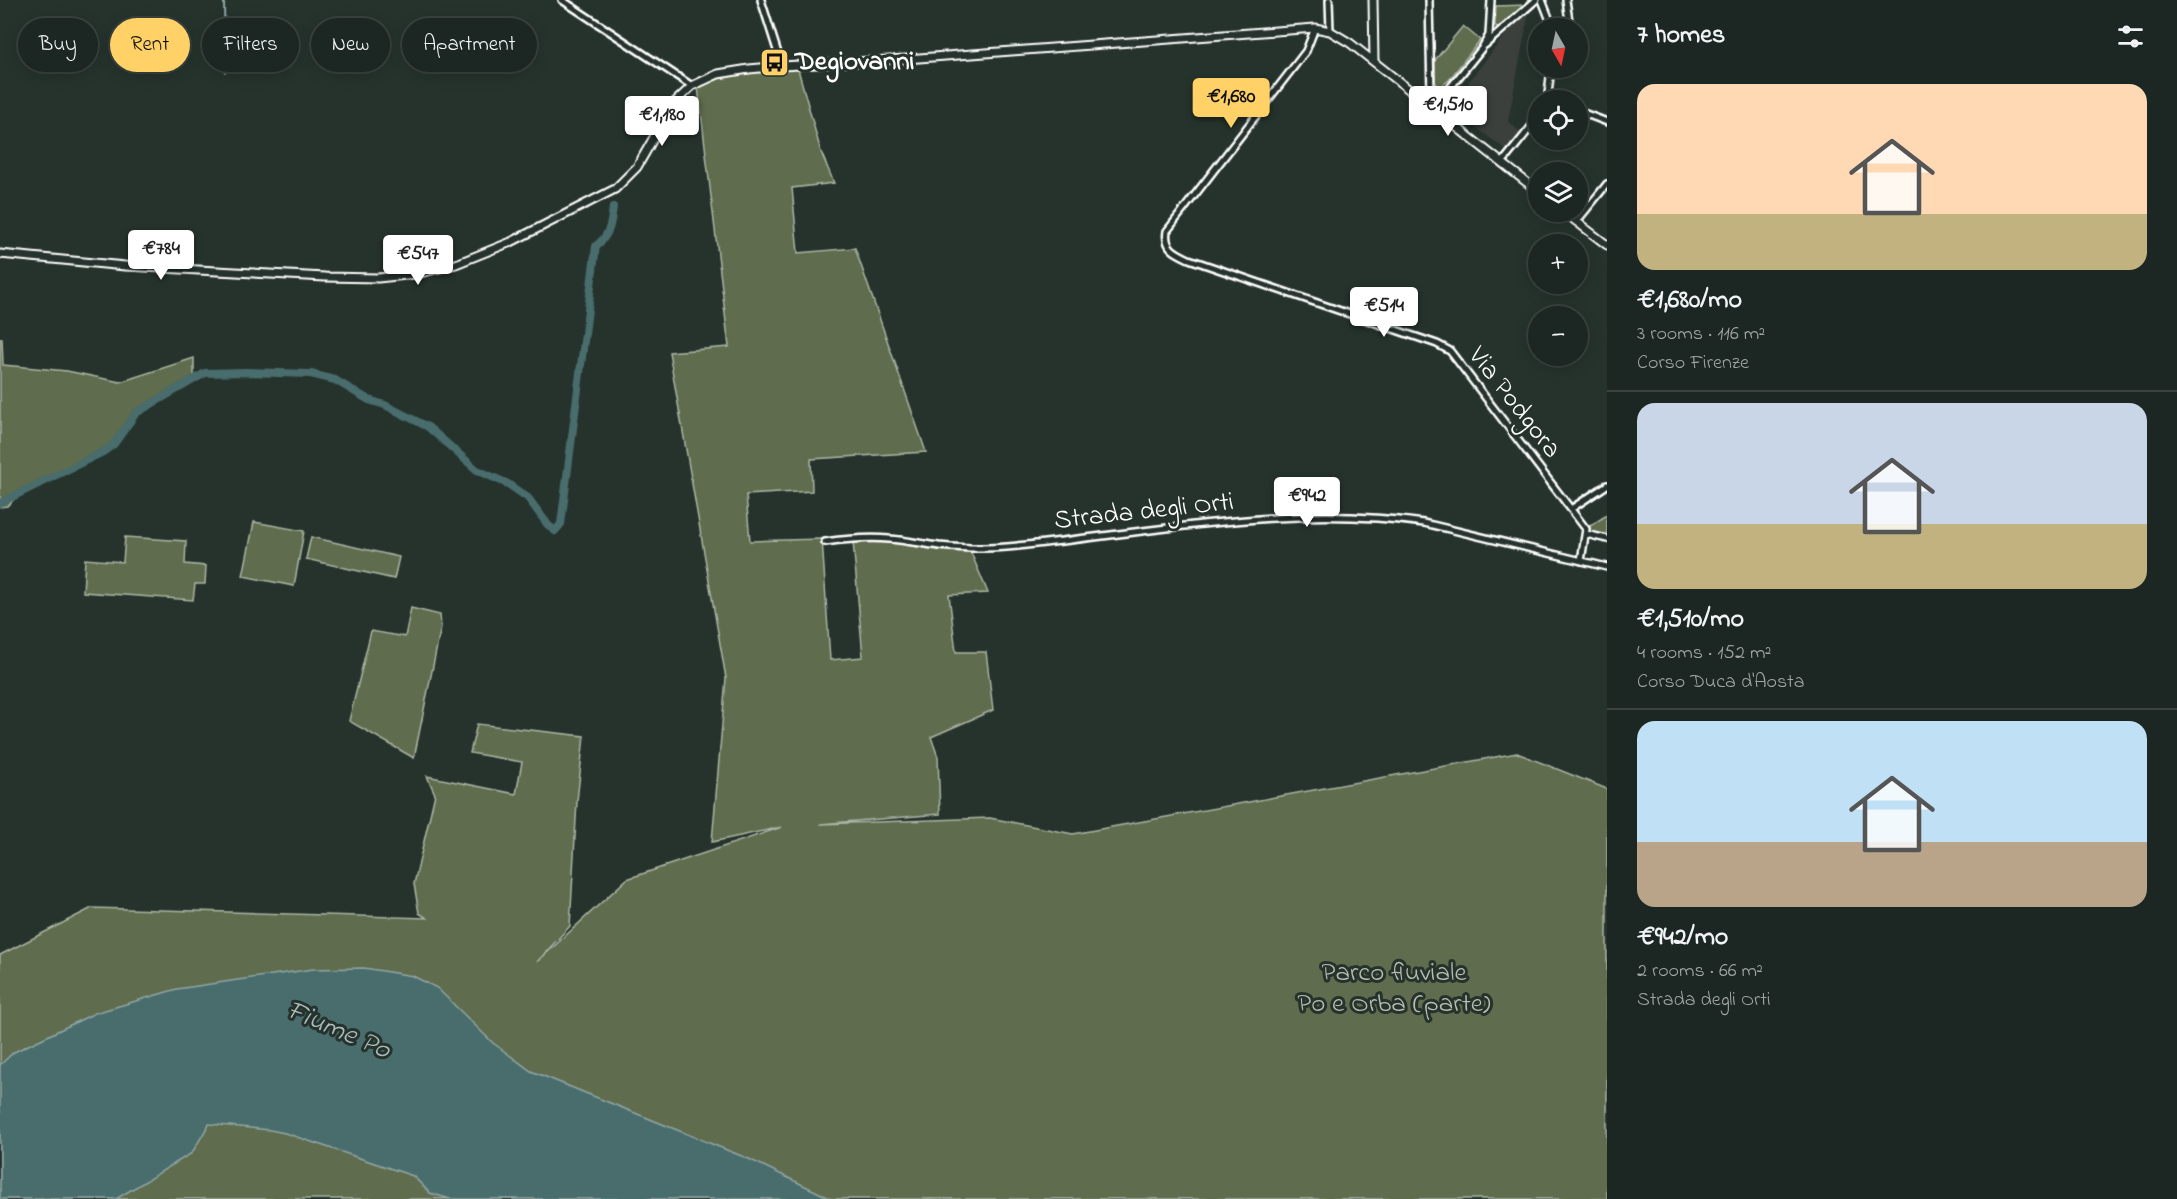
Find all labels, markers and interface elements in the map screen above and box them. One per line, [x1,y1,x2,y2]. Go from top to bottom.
text: 7 homes [1637,17,1725,55]
chip: Buy [18,18,98,72]
chip: Rent [110,18,190,72]
chip: Filters [202,18,299,72]
chip: New [311,18,390,72]
chip: Apartment [402,18,537,72]
north arrow [1528,18,1588,78]
map controls [1528,18,1588,366]
icon: filters [2114,20,2147,53]
place label: Degiovanni [793,43,915,83]
bus stop icon: Degiovanni [758,46,790,78]
pin: €1,680 [1182,78,1280,129]
text: €1,680 [1207,83,1255,112]
pin: €1,510 [1399,86,1497,137]
button: locate [1528,90,1588,150]
text: €1,510 [1423,91,1473,120]
pin: €1,180 [613,96,711,147]
text: €1,180 [639,101,685,130]
icon: home [1838,123,1946,231]
button: layers [1528,162,1588,222]
pin: €784 [125,230,197,281]
button: + [1528,234,1588,294]
text: €784 [142,235,180,264]
pin: €547 [382,235,454,286]
text: €547 [397,240,439,269]
text: €1,680/mo [1637,282,1742,320]
pin: €514 [1348,287,1420,338]
text: €514 [1364,292,1404,321]
button: − [1528,306,1588,366]
text: 3 rooms · 116 m² [1637,320,1765,349]
street label: Via Podgora [1457,338,1570,467]
text: Corso Firenze [1637,349,1749,378]
icon: home [1838,442,1946,550]
pin: €942 [1271,477,1343,528]
text: €942 [1288,482,1326,511]
street label: Strada degli Orti [1052,483,1236,541]
text: €1,510/mo [1637,601,1744,639]
text: 4 rooms · 152 m² [1637,639,1771,668]
text: Corso Duca d'Aosta [1637,668,1805,697]
icon: home [1838,760,1946,868]
text: €942/mo [1637,919,1728,957]
park label: Parco fluviale Po e Orba (parte) [1297,954,1491,1024]
text: 2 rooms · 66 m² [1637,957,1763,986]
text: Strada degli Orti [1637,986,1771,1015]
water label: Fiume Po [280,991,398,1072]

